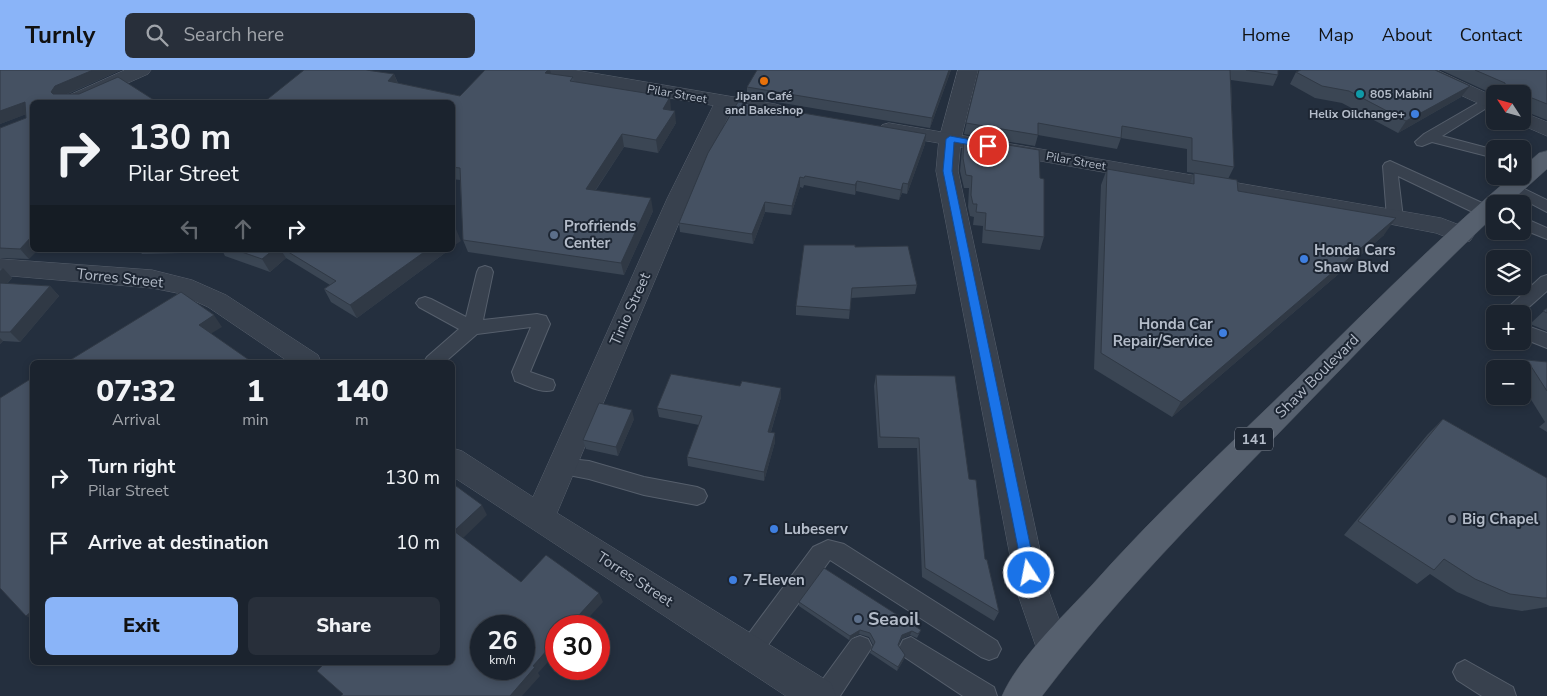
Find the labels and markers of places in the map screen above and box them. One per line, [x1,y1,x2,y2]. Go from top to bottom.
marker: Jipan Café and Bakeshop [758,75,770,87]
place label: 805 Mabini [1370,86,1432,102]
place label: Jipan Café and Bakeshop [725,88,803,118]
marker: 805 Mabini [1354,88,1366,100]
place label: Helix Oilchange+ [1309,106,1405,122]
marker: Helix Oilchange+ [1409,108,1421,120]
pin [967,125,1009,167]
place label: Profriends Center [564,216,636,253]
marker: Profriends Center [548,229,560,241]
place label: Honda Cars Shaw Blvd [1314,240,1396,277]
marker: Honda Cars Shaw Blvd [1298,253,1310,265]
place label: Honda Car Repair/Service [1113,314,1213,351]
marker: Honda Car Repair/Service [1217,327,1229,339]
place label: Big Chapel [1462,509,1539,529]
marker: Big Chapel [1446,513,1458,525]
place label: Lubeserv [784,519,848,539]
marker: Lubeserv [768,523,780,535]
place label: 7-Eleven [743,570,805,590]
marker: 7-Eleven [727,574,739,586]
place label: Seaoil [868,607,920,631]
marker: Seaoil [852,613,864,625]

